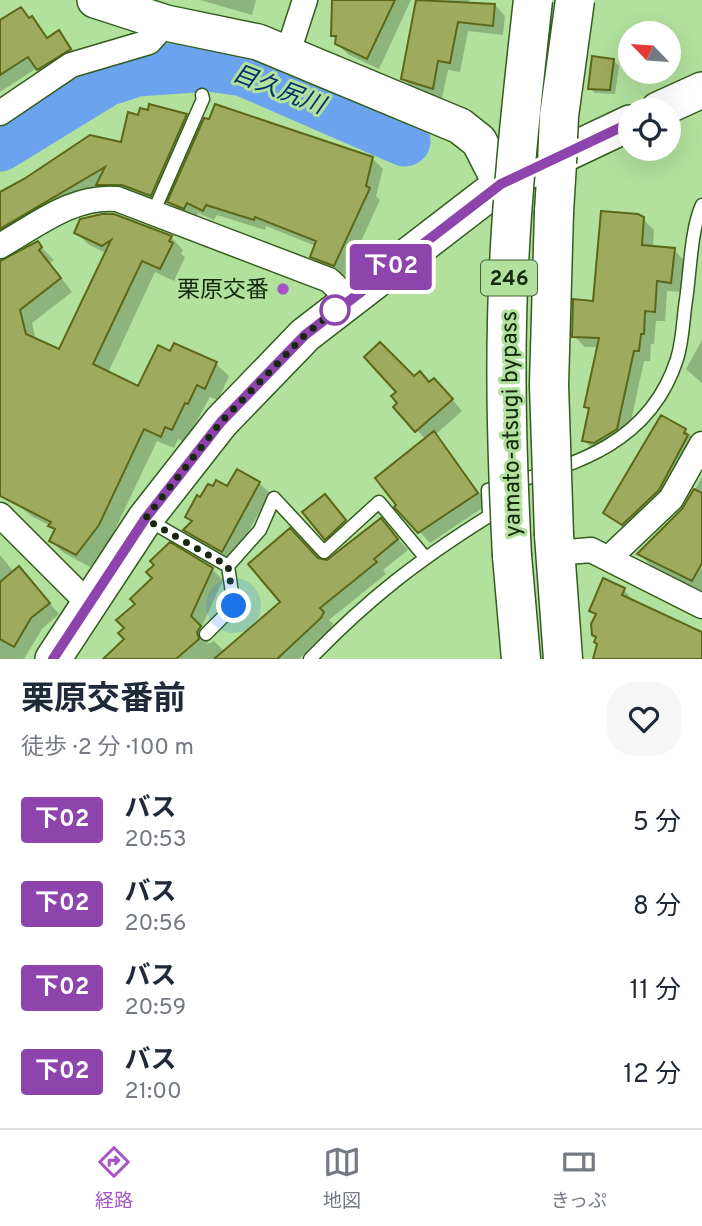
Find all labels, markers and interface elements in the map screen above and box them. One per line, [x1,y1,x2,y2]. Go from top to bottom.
north arrow [618,21,681,84]
map controls [618,21,681,161]
water label: 目久尻川 [228,60,331,123]
button: locate [618,98,681,161]
line badge: 下02 [351,244,431,290]
text: 下02 [364,252,418,282]
road number: 246 [481,260,537,296]
place label: 栗原交番 [177,277,269,306]
marker: 栗原交番 [275,281,291,297]
unlabelled marker [320,295,350,325]
street label: yamato-atsugi bypass [496,311,529,537]
your location [216,588,251,623]
text: 栗原交番前 [21,680,186,722]
button: heart [607,682,681,756]
text: 徒歩 · 2 分 · 100 m [21,734,194,763]
text: バス [124,793,176,826]
text: 下02 [35,805,89,835]
text: 5 分 [633,807,681,840]
text: 20:53 [124,826,187,855]
text: バス [124,877,176,910]
text: 下02 [35,889,89,919]
text: 8 分 [633,891,681,924]
text: 20:56 [124,910,187,939]
text: バス [124,961,176,994]
text: 下02 [35,973,89,1003]
text: 11 分 [629,975,681,1008]
text: 20:59 [124,994,186,1023]
text: バス [124,1045,176,1078]
text: 下02 [35,1057,89,1087]
text: 12 分 [623,1059,681,1092]
text: 21:00 [124,1078,182,1107]
tab: 経路 [95,1143,133,1214]
tab: 地図 [323,1143,361,1214]
tab: きっぷ [551,1143,607,1214]

